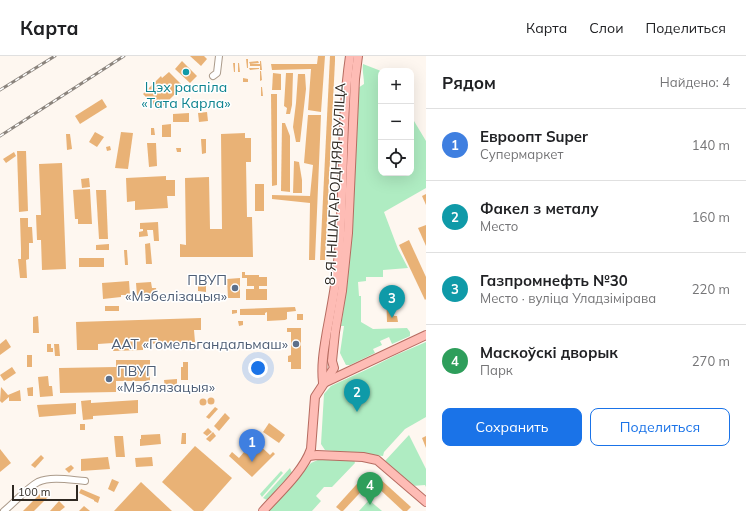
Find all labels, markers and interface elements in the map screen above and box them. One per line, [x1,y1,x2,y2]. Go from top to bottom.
text: Карта [20,16,78,40]
text: Карта [526,19,567,37]
text: Слои [589,19,624,37]
text: Поделиться [646,19,726,37]
marker: Цэх распіла «Тата Карла» [181,67,191,77]
map controls [378,68,414,176]
button: + [378,68,414,104]
text: Рядом [442,72,496,93]
text: Найдено: 4 [660,74,730,90]
place label: Цэх распіла «Тата Карла» [141,78,231,112]
street label: 8-Я ІНШАГАРОДНЯЯ ВУЛІЦА [321,82,349,286]
button: − [378,104,414,140]
text: Евроопт Super [480,127,588,146]
text: 1 [451,137,459,153]
text: 140 m [692,137,730,153]
button: locate [378,140,414,176]
text: Супермаркет [480,146,563,162]
text: Факел з металу [480,199,599,218]
text: 2 [451,209,459,225]
text: 160 m [692,209,730,225]
text: Место [480,218,518,234]
place label: ПВУП «Мэбелізацыя» [125,271,227,305]
text: Газпромнефть №30 [480,271,628,290]
text: 3 [451,281,459,297]
text: 220 m [692,281,730,297]
marker: ПВУП «Мэбелізацыя» [230,283,240,293]
pin: 3 [379,285,405,318]
text: Место · вуліца Уладзімірава [480,290,656,306]
place label: ААТ «Гомельгандальмаш» [111,335,288,353]
marker: ААТ «Гомельгандальмаш» [291,339,301,349]
text: Маскоўскі дворык [480,343,618,362]
text: 4 [451,353,459,369]
text: 270 m [692,353,730,369]
your location [248,358,268,378]
place label: ПВУП «Мэблязацыя» [117,362,215,396]
text: Парк [480,362,513,378]
marker: ПВУП «Мэблязацыя» [104,374,114,384]
pin: 2 [344,379,370,412]
button: Сохранить [442,408,582,446]
button: Поделиться [590,408,730,446]
pin: 1 [239,429,265,462]
pin: 4 [357,472,383,505]
scale bar [12,483,78,502]
text: 100 m [18,485,50,499]

